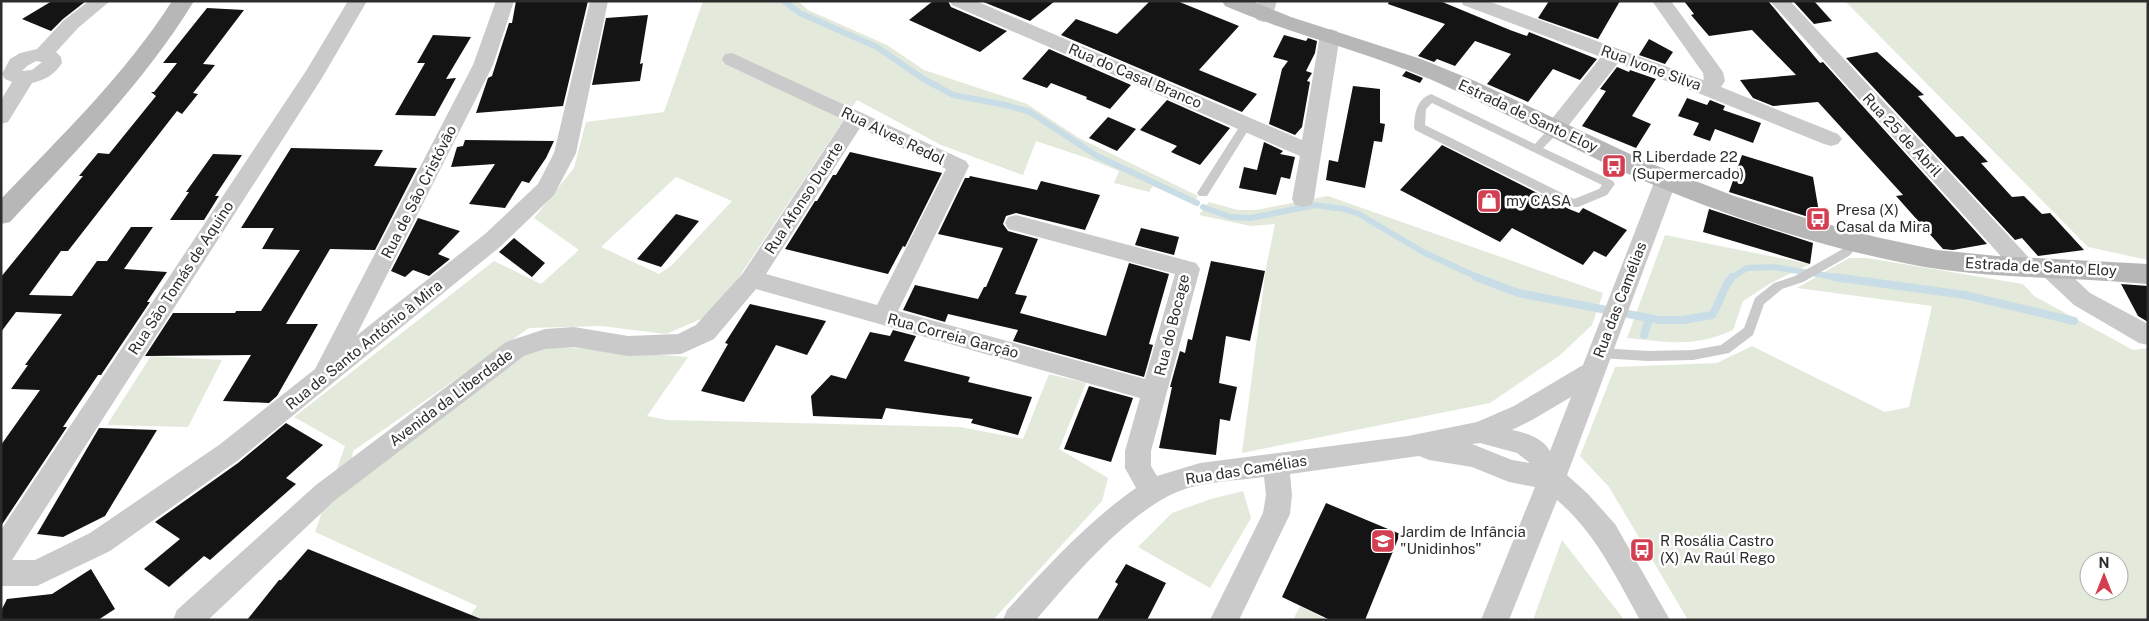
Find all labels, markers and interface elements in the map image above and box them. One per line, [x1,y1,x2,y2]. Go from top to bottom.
street label: Rua do Casal Branco [1066,40,1204,111]
street label: Rua Ivone Silva [1599,42,1704,94]
street label: Estrada de Santo Eloy [1456,76,1601,155]
street label: Rua 25 de Abril [1859,90,1945,180]
street label: Rua Alves Redol [839,103,948,168]
street label: Rua de São Cristóvão [378,122,460,261]
street label: Rua Afonso Duarte [761,138,846,257]
place label: R Liberdade 22 (Supermercado) [1632,148,1744,182]
bus stop icon: R Liberdade 22 (Supermercado) [1601,153,1627,179]
shop icon: my CASA [1476,188,1502,214]
place label: my CASA [1506,192,1572,209]
street label: Rua São Tomás de Aquino [125,198,237,358]
place label: Presa (X) Casal da Mira [1836,201,1930,235]
bus stop icon: Presa (X) Casal da Mira [1805,206,1831,232]
street label: Rua das Camélias [1590,239,1649,360]
street label: Estrada de Santo Eloy [1965,254,2117,279]
street label: Rua do Bocage [1151,272,1192,377]
street label: Rua de Santo António à Mira [282,276,445,413]
street label: Rua Correia Garção [886,310,1021,361]
street label: Avenida da Liberdade [386,346,516,450]
street label: Rua das Camélias [1184,452,1308,488]
place label: Jardim de Infância "Unidinhos" [1400,523,1526,557]
school or university icon: Jardim de Infância "Unidinhos" [1370,528,1396,554]
place label: R Rosália Castro (X) Av Raúl Rego [1660,532,1775,566]
bus stop icon: R Rosália Castro (X) Av Raúl Rego [1629,537,1655,563]
north arrow [2079,551,2129,601]
text: N [2099,555,2109,571]

